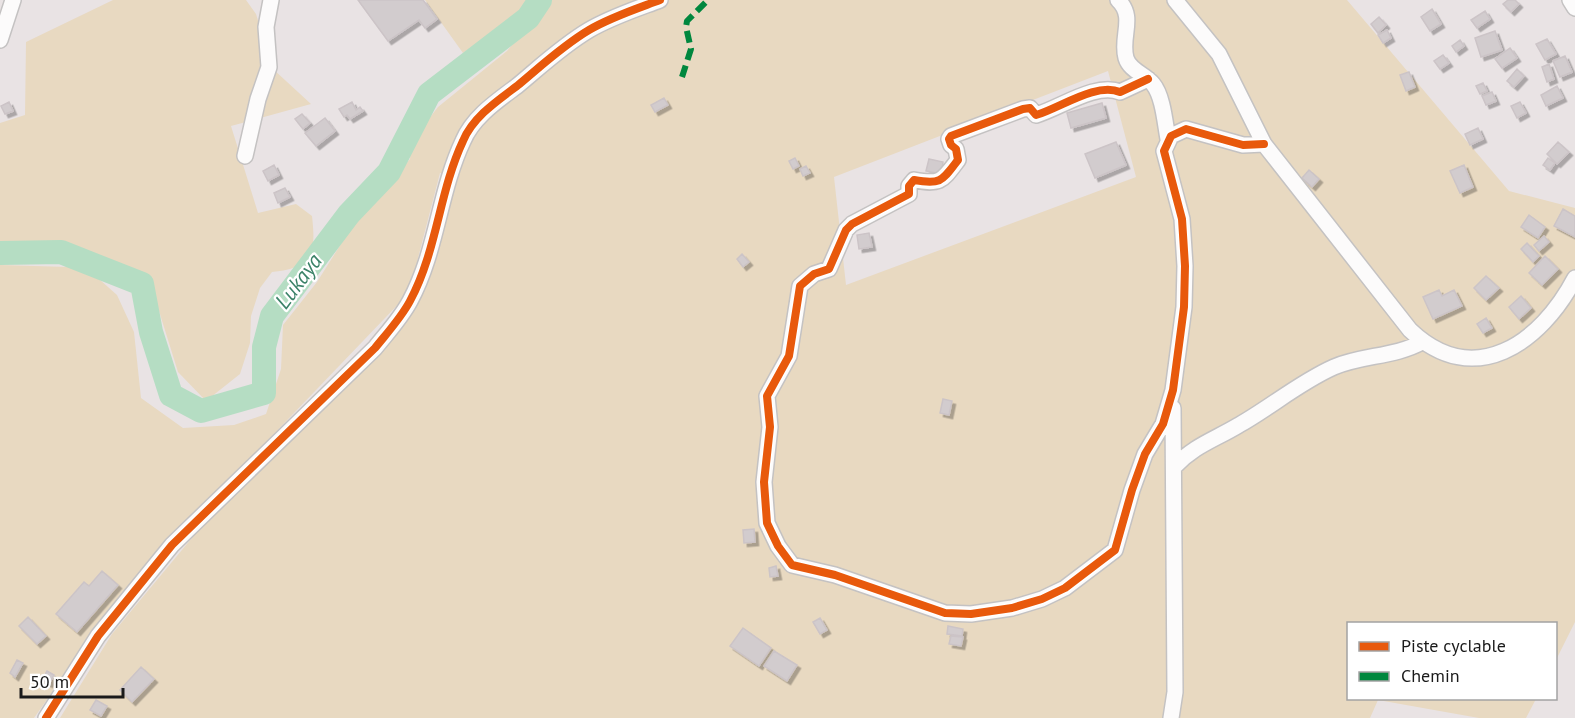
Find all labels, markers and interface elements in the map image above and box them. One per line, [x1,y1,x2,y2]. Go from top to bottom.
water label: Lukaya [268,248,328,314]
legend [1347,622,1557,700]
text: Piste cyclable [1401,634,1506,657]
scale bar [21,661,123,699]
text: Chemin [1401,664,1460,687]
text: 50 m [30,670,69,693]

